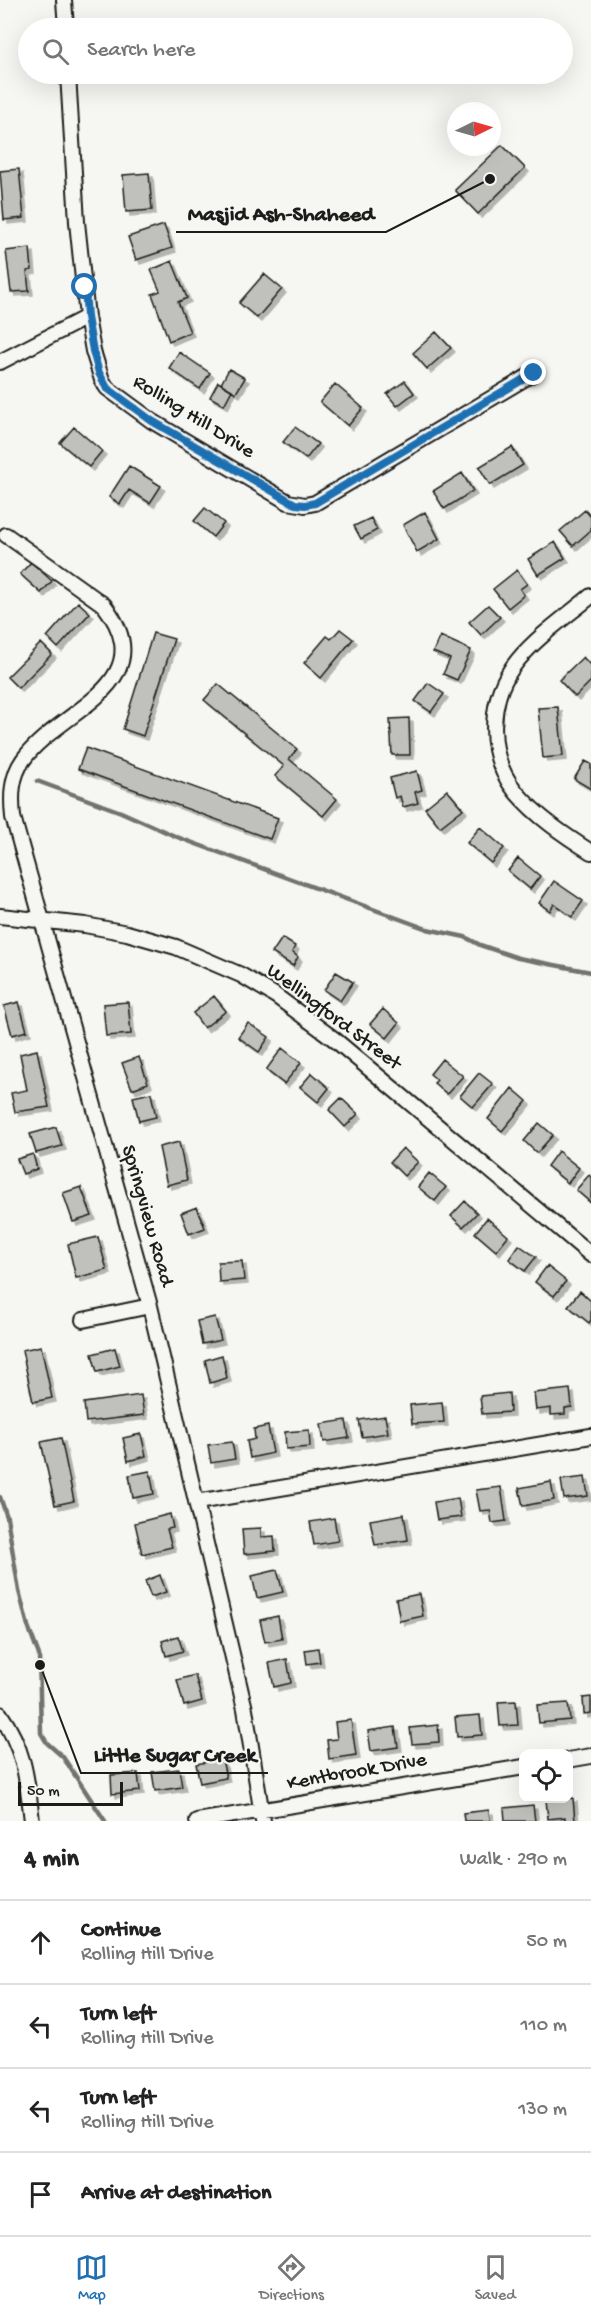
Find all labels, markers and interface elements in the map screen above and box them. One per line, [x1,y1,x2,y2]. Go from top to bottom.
search box [18,18,573,84]
icon: search [39,35,72,68]
text: Search here [87,38,195,64]
north arrow [447,102,501,156]
callout: Masjid Ash-Shaheed [176,192,386,232]
text: Masjid Ash-Shaheed [188,203,376,229]
route start [71,273,97,299]
route end [520,359,546,385]
street label: Rolling Hill Drive [127,371,260,466]
street label: Wellingford Street [261,959,407,1078]
street label: Springview Road [114,1143,179,1291]
callout: Little Sugar Creek [81,1733,268,1773]
text: Little Sugar Creek [94,1744,259,1770]
street label: Kentbrook Drive [285,1748,430,1798]
map controls [519,1749,573,1803]
button: locate [519,1749,573,1803]
scale bar [18,1779,123,1806]
text: 50 m [27,1783,60,1802]
text: 4 min [24,1845,79,1876]
text: Walk · 290 m [460,1849,567,1872]
text: Continue [81,1918,161,1944]
icon: ahead [24,1926,57,1959]
text: 50 m [526,1931,567,1954]
text: Rolling Hill Drive [81,1944,214,1967]
text: Turn left [81,2002,155,2028]
icon: left [24,2010,57,2043]
text: 110 m [521,2015,567,2038]
text: Rolling Hill Drive [81,2028,214,2051]
text: Turn left [81,2086,155,2112]
icon: left [24,2094,57,2127]
text: 130 m [518,2099,567,2122]
text: Rolling Hill Drive [81,2112,214,2135]
icon: arrive [24,2178,57,2211]
text: Arrive at destination [81,2181,271,2207]
tab: Map [75,2251,108,2306]
tab: Directions [259,2251,324,2306]
tab: Saved [475,2251,516,2306]

